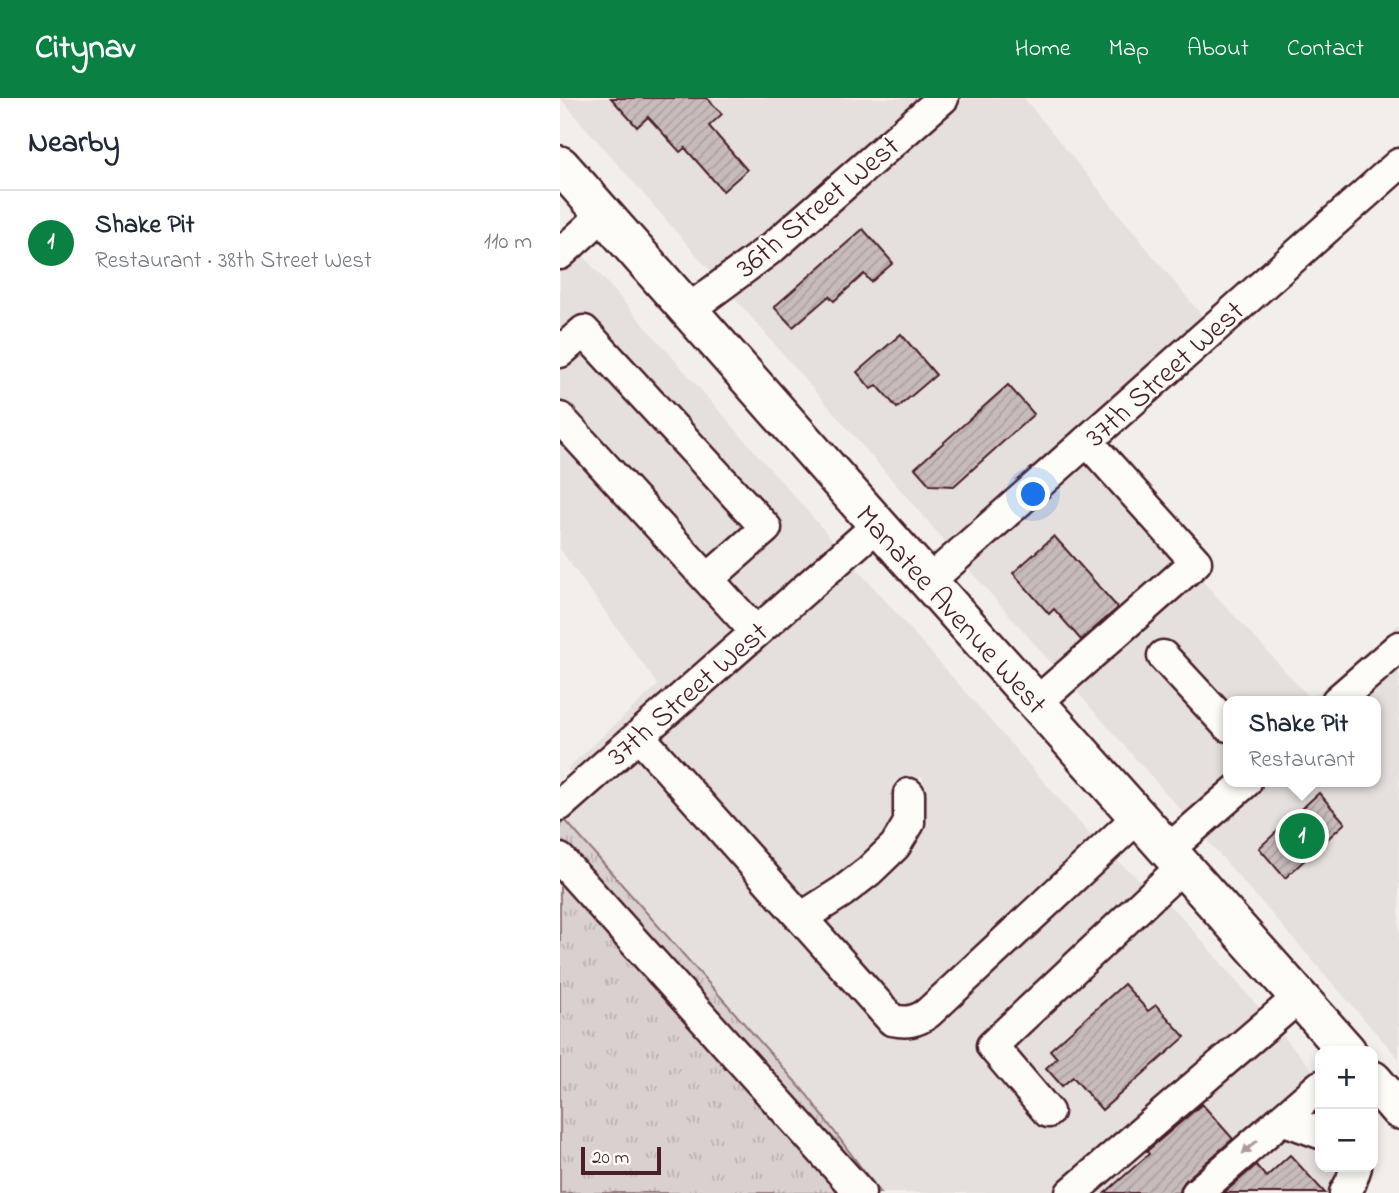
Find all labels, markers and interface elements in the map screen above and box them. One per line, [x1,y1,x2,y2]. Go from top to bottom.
text: Citynav [35,25,135,73]
text: Home [1015,32,1071,67]
text: Map [1109,32,1149,67]
text: About [1187,32,1249,67]
text: Contact [1287,32,1364,67]
text: Nearby [28,122,120,166]
street label: 36th Street West [727,126,911,290]
text: Shake Pit [95,207,195,245]
text: 1 [47,226,55,259]
text: 110 m [484,226,532,259]
text: Restaurant · 38th Street West [95,245,372,278]
street label: 37th Street West [1076,291,1256,459]
your location [1016,477,1050,511]
street label: Manatee Avenue West [843,496,1056,726]
street label: 37th Street West [598,612,780,778]
popup [1223,696,1381,787]
text: Shake Pit [1249,706,1348,744]
text: Restaurant [1249,744,1355,777]
pin: 1 [1279,810,1325,862]
map controls [1315,1046,1378,1172]
button: + [1315,1046,1378,1109]
button: − [1315,1109,1378,1172]
one-way arrow [1242,1138,1259,1154]
scale bar [581,1144,662,1176]
text: 20 m [592,1145,629,1172]

